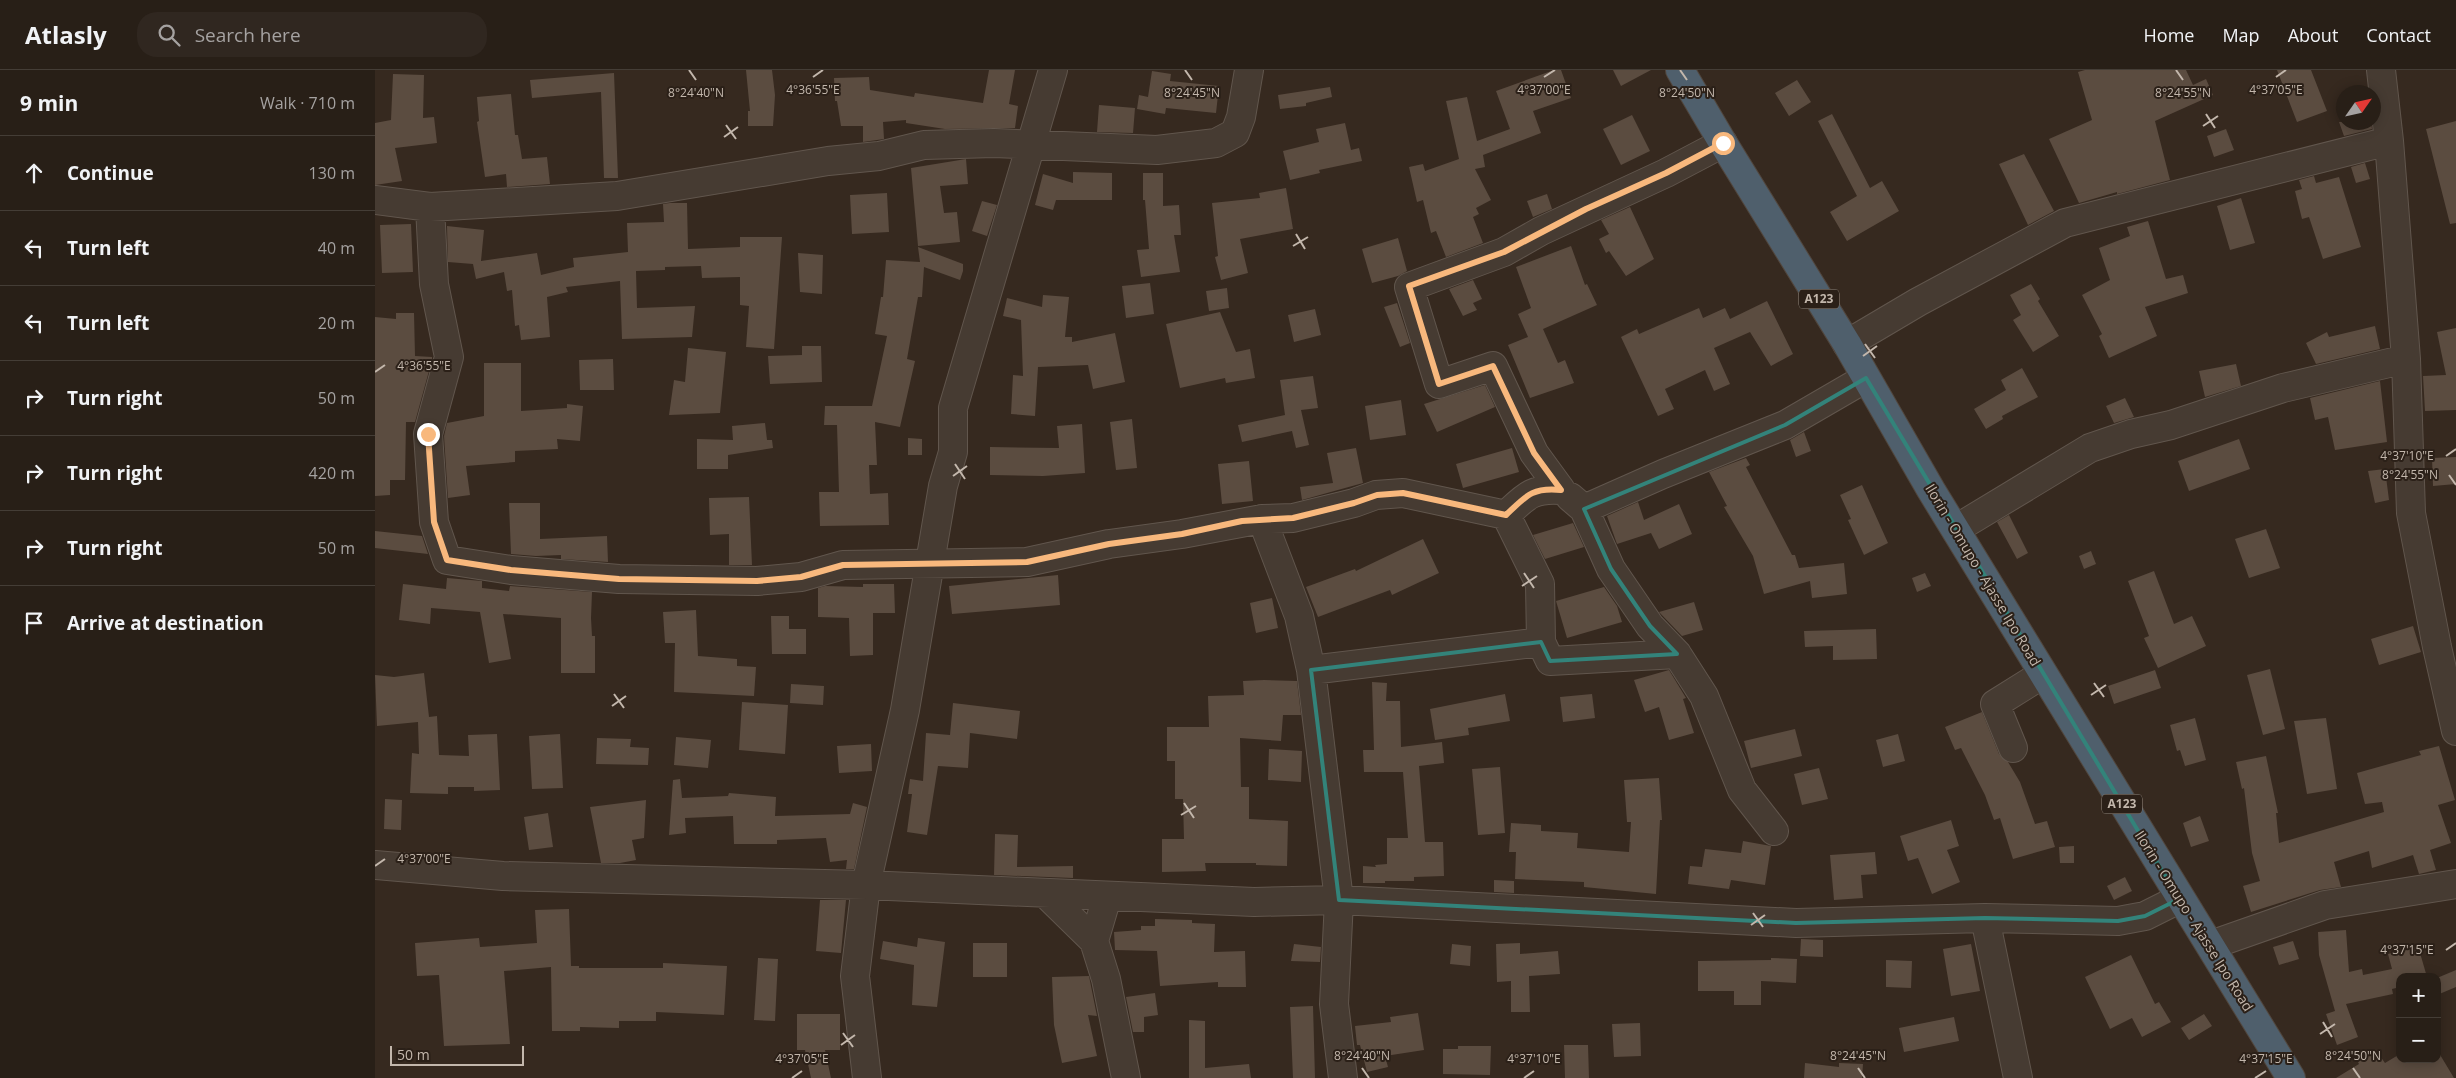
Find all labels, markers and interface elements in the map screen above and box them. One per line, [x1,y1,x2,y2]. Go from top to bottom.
search box [137,12,487,57]
text: Atlasly [25,18,107,51]
icon: search [155,21,183,49]
text: Search here [195,22,301,48]
text: Home [2144,23,2194,47]
text: Map [2222,23,2260,47]
text: About [2288,23,2338,47]
text: Contact [2366,23,2431,47]
text: 4°36'55"E [786,81,840,98]
text: 4°37'00"E [1517,81,1571,98]
text: 4°37'05"E [2249,81,2303,98]
text: 8°24'40"N [668,84,724,101]
text: 8°24'45"N [1164,84,1220,101]
text: 8°24'50"N [1659,84,1715,101]
text: 8°24'55"N [2155,84,2211,101]
north arrow [2336,85,2381,130]
text: 9 min [20,89,78,117]
text: Walk · 710 m [260,92,355,114]
route start [1712,132,1735,155]
icon: ahead [20,159,48,187]
text: Continue [67,160,154,186]
text: 130 m [309,162,355,184]
icon: left [20,234,48,262]
text: Turn left [67,235,149,261]
text: 40 m [318,237,355,259]
road number: A123 [1799,290,1839,308]
icon: left [20,309,48,337]
text: Turn left [67,310,149,336]
text: 20 m [318,312,355,334]
text: 4°36'55"E [397,357,451,374]
icon: right [20,384,48,412]
text: Turn right [67,385,162,411]
text: 50 m [318,387,355,409]
route end [417,423,440,446]
text: 4°37'10"E [2380,447,2434,464]
icon: right [20,459,48,487]
text: Turn right [67,460,162,486]
text: 420 m [309,462,355,484]
text: 8°24'55"N [2382,466,2438,483]
street label: Ilorin - Omupo - Ajasse Ipo Road [1921,480,2046,669]
icon: right [20,534,48,562]
text: Turn right [67,535,162,561]
text: 50 m [318,537,355,559]
icon: arrive [20,609,48,637]
text: Arrive at destination [67,610,264,636]
road number: A123 [2102,794,2142,814]
street label: Ilorin - Omupo - Ajasse Ipo Road [2131,827,2258,1015]
text: 4°37'00"E [397,850,451,867]
text: 4°37'15"E [2380,941,2434,958]
map controls [2396,973,2441,1063]
button: + [2396,973,2441,1018]
button: − [2396,1018,2441,1063]
scale bar [390,1043,524,1066]
text: 50 m [397,1045,430,1064]
text: 8°24'40"N [1334,1047,1390,1064]
text: 8°24'45"N [1830,1047,1886,1064]
text: 8°24'50"N [2325,1047,2381,1064]
text: 4°37'05"E [775,1050,829,1067]
text: 4°37'10"E [1507,1050,1561,1067]
text: 4°37'15"E [2239,1050,2293,1067]

